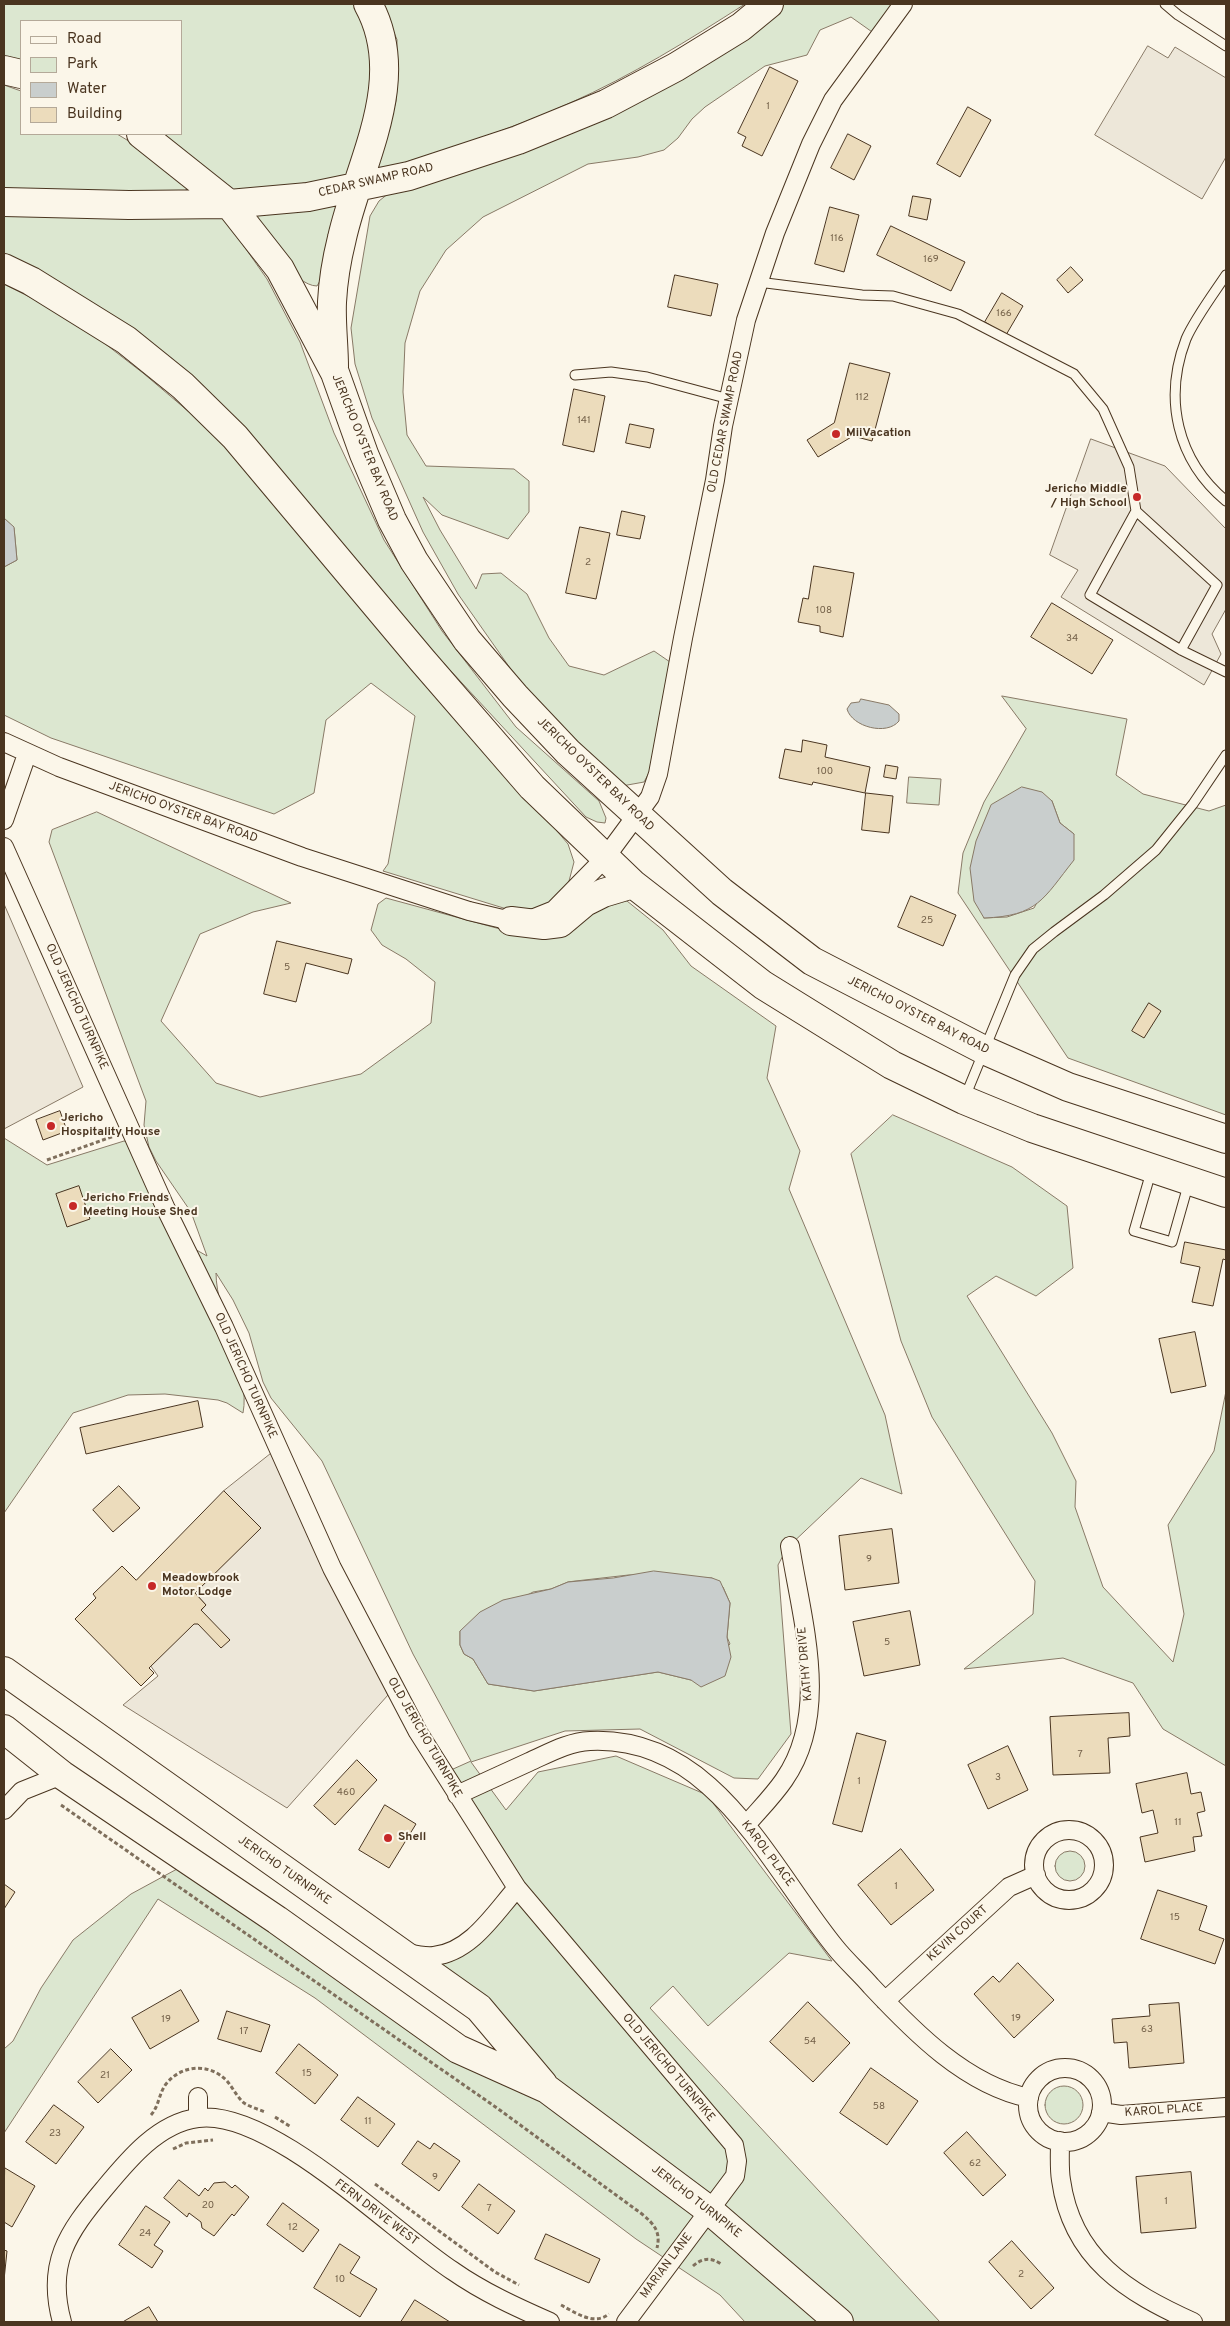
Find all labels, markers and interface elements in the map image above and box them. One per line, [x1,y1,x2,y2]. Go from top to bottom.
legend [20,20,182,135]
text: Road [67,30,102,49]
text: Park [67,55,98,74]
text: Water [67,80,106,99]
house number: 1 [766,101,770,113]
text: Building [67,105,122,124]
street label: CEDAR SWAMP ROAD [317,161,435,201]
house number: 116 [830,233,844,245]
house number: 169 [923,254,939,266]
house number: 166 [996,308,1012,320]
street label: OLD CEDAR SWAMP ROAD [705,350,747,494]
street label: JERICHO OYSTER BAY ROAD [328,372,400,524]
house number: 112 [855,392,869,404]
house number: 141 [577,415,591,427]
place label: MiiVacation [846,427,911,441]
marker: MiiVacation [830,428,842,440]
place label: Jericho Middle / High School [1045,483,1127,511]
marker: Jericho Middle / High School [1131,491,1143,503]
house number: 2 [585,557,591,569]
house number: 108 [816,605,832,617]
house number: 34 [1066,633,1078,645]
street label: JERICHO OYSTER BAY ROAD [533,715,657,835]
house number: 100 [817,766,833,778]
street label: JERICHO OYSTER BAY ROAD [107,779,259,847]
house number: 25 [921,915,933,927]
street label: OLD JERICHO TURNPIKE [42,942,110,1072]
house number: 5 [284,962,290,974]
street label: JERICHO OYSTER BAY ROAD [845,974,991,1058]
place label: Jericho Hospitality House [61,1112,160,1140]
marker: Jericho Hospitality House [45,1120,57,1132]
place label: Jericho Friends Meeting House Shed [83,1192,198,1220]
marker: Jericho Friends Meeting House Shed [67,1200,79,1212]
street label: OLD JERICHO TURNPIKE [211,1311,279,1441]
house number: 9 [866,1554,872,1566]
place label: Meadowbrook Motor Lodge [162,1572,240,1600]
marker: Meadowbrook Motor Lodge [146,1580,158,1592]
street label: KATHY DRIVE [796,1626,816,1702]
house number: 5 [884,1637,890,1649]
street label: OLD JERICHO TURNPIKE [384,1675,464,1801]
house number: 7 [1077,1749,1083,1761]
house number: 3 [995,1772,1001,1784]
house number: 1 [857,1776,861,1788]
house number: 460 [337,1787,355,1799]
house number: 11 [1174,1817,1182,1829]
street label: KAROL PLACE [738,1818,796,1890]
place label: Shell [398,1831,426,1845]
marker: Shell [382,1832,394,1844]
street label: JERICHO TURNPIKE [235,1833,333,1909]
house number: 1 [894,1881,898,1893]
street label: KEVIN COURT [925,1903,991,1965]
house number: 15 [1170,1912,1180,1924]
street label: OLD JERICHO TURNPIKE [619,2011,717,2125]
house number: 19 [1011,2013,1021,2025]
house number: 19 [161,2014,171,2026]
house number: 63 [1141,2024,1153,2036]
house number: 17 [240,2026,248,2038]
house number: 54 [804,2036,816,2048]
house number: 15 [302,2068,312,2080]
house number: 21 [100,2070,110,2082]
house number: 58 [873,2101,885,2113]
street label: KAROL PLACE [1124,2101,1204,2121]
house number: 11 [364,2116,372,2128]
house number: 23 [49,2128,61,2140]
house number: 62 [969,2158,981,2170]
street label: JERICHO TURNPIKE [648,2162,744,2242]
house number: 9 [432,2172,438,2184]
street label: FERN DRIVE WEST [331,2177,421,2249]
house number: 1 [1164,2196,1168,2208]
house number: 20 [202,2200,214,2212]
house number: 7 [486,2203,492,2215]
house number: 12 [288,2222,298,2234]
house number: 24 [139,2228,151,2240]
street label: MARIAN LANE [638,2230,696,2302]
house number: 2 [1018,2269,1024,2281]
house number: 10 [335,2274,345,2286]

